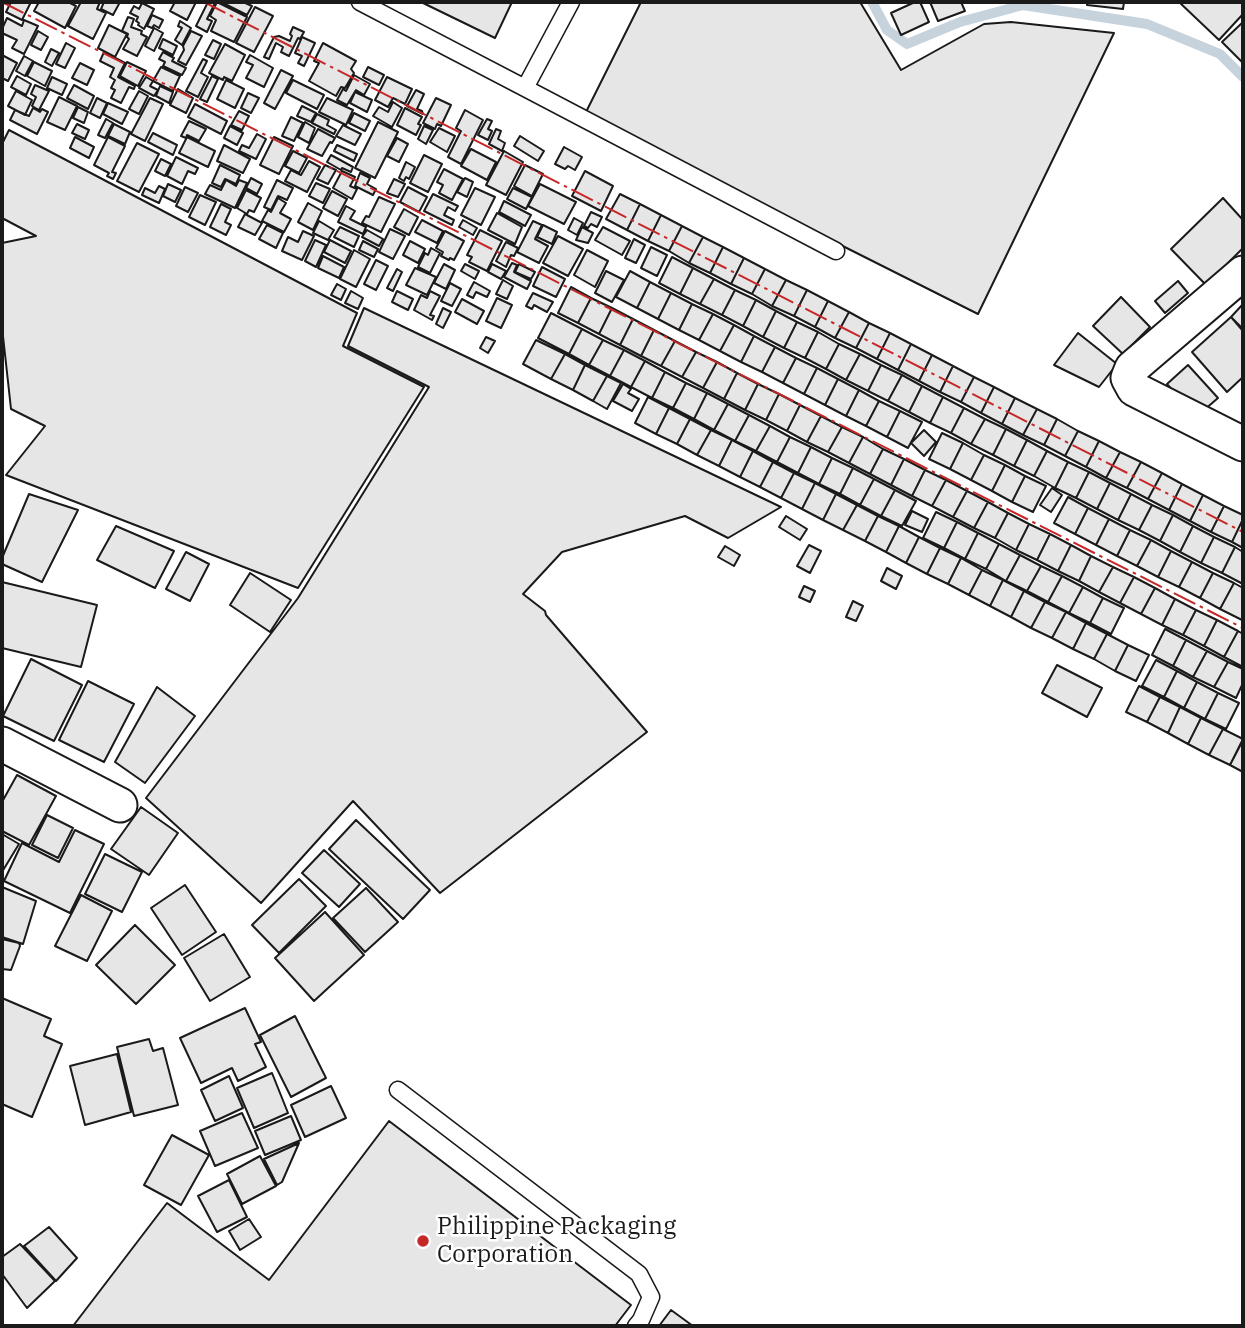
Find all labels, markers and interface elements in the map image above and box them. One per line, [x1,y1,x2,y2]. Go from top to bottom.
place label: Philippine Packaging Corporation [437,1213,676,1269]
marker: Philippine Packaging Corporation [415,1233,431,1249]

